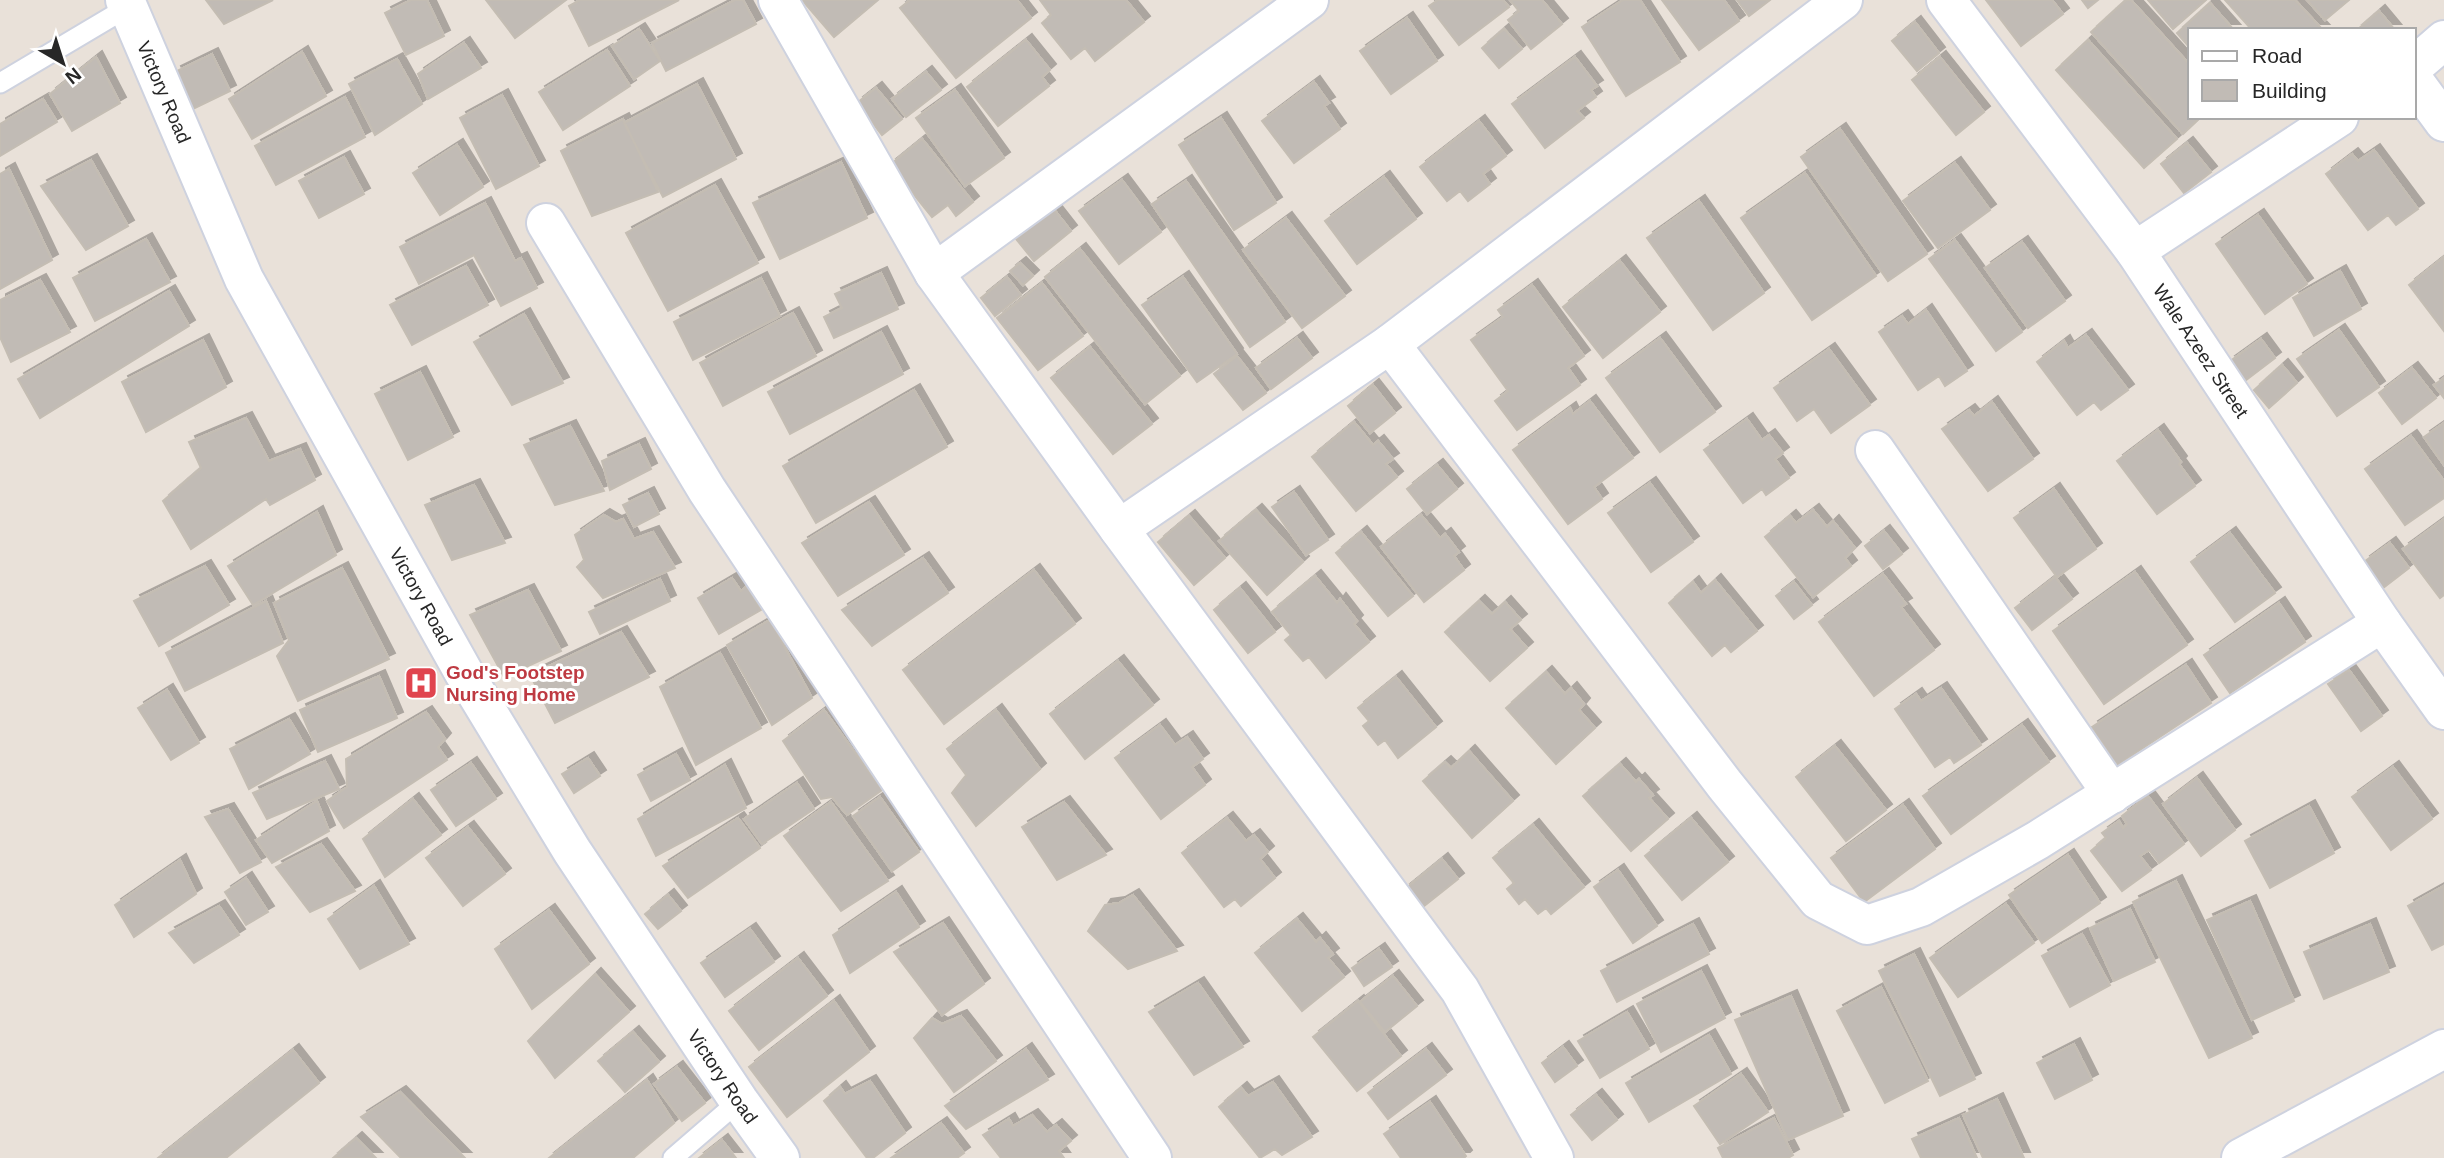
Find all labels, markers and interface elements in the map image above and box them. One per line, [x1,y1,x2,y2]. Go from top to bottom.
north arrow [28,28,98,98]
legend [2188,28,2416,119]
street label: Victory Road [133,38,195,146]
text: Road [2252,44,2302,67]
text: N [61,63,85,88]
text: Building [2252,79,2327,102]
street label: Wale Azeez Street [2149,280,2253,422]
street label: Victory Road [386,544,457,649]
place label: God's Footstep Nursing Home [446,662,585,705]
hospital icon: God's Footstep Nursing Home [402,664,440,702]
street label: Victory Road [684,1026,762,1127]

